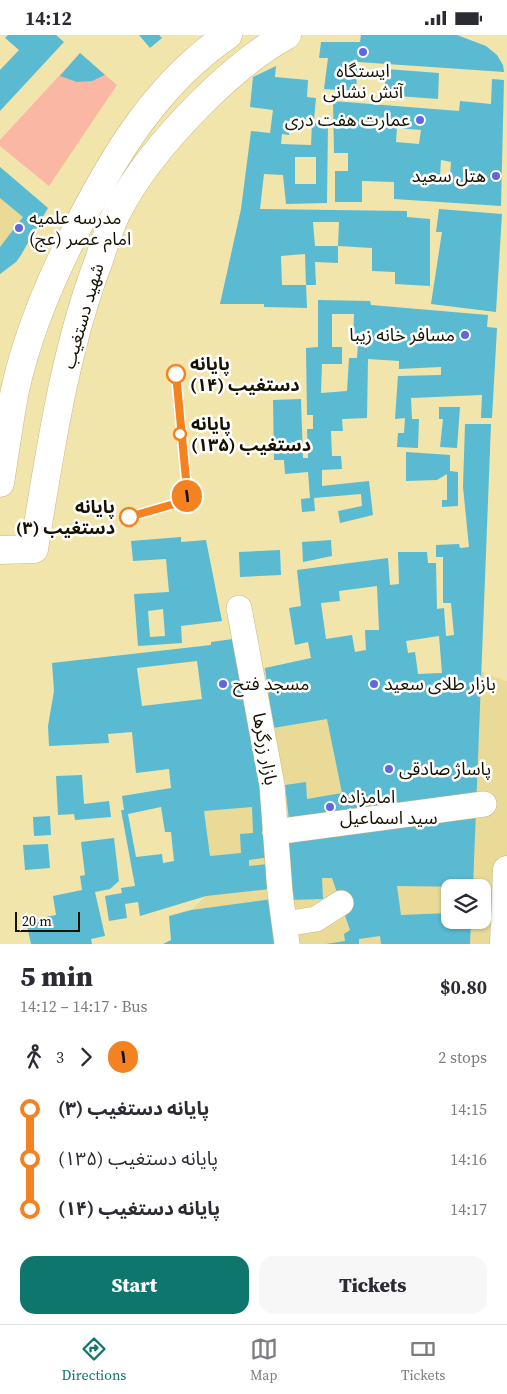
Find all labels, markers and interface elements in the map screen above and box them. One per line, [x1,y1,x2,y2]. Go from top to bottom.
text: 14:12 [25,5,72,31]
marker: ایستگاه آتش نشانی [357,46,369,58]
place label: ایستگاه آتش نشانی [323,58,404,104]
place label: عمارت هفت دری [285,107,410,132]
marker: عمارت هفت دری [414,114,426,126]
place label: هتل سعيد [412,163,486,188]
marker: هتل سعيد [490,170,502,182]
place label: مدرسه علمیه امام عصر (عج) [29,205,131,253]
marker: مدرسه علمیه امام عصر (عج) [13,222,25,234]
street label: شهید دستغیب [55,260,110,372]
place label: مسافر خانه زیبا [349,322,455,347]
marker: مسافر خانه زیبا [459,329,471,341]
place label: پایانه دستغیب (۱۴) [190,351,300,397]
marker: پایانه دستغیب (۱۴) [166,364,186,384]
place label: پایانه دستغیب (۱۳۵) [191,411,311,457]
marker: پایانه دستغیب (۱۳۵) [173,427,187,441]
line badge: ۱ [171,480,203,512]
text: ۱ [182,483,192,508]
place label: پایانه دستغیب (۳) [16,494,115,540]
marker: پایانه دستغیب (۳) [119,507,139,527]
place label: مسجد فتح [233,671,309,697]
place label: بازار طلای سعید [384,671,496,696]
marker: مسجد فتح [217,678,229,690]
marker: بازار طلای سعید [368,678,380,690]
street label: بازار زرگرها [247,711,284,787]
place label: پاساژ صادقی [399,756,491,781]
marker: پاساژ صادقی [383,763,395,775]
place label: امامزاده سید اسماعیل [340,784,438,830]
marker: امامزاده سید اسماعیل [324,801,336,813]
map controls [441,879,491,929]
button: layers [441,879,491,929]
scale bar [15,909,80,932]
text: 20 m [22,911,52,931]
text: 5 min [20,957,93,995]
text: $0.80 [440,974,487,1000]
text: 14:12 – 14:17 · Bus [20,995,148,1017]
icon: walk [20,1043,48,1071]
icon: forward [72,1043,100,1071]
text: ۱ [118,1044,128,1069]
text: 3 [56,1046,64,1068]
text: 2 stops [438,1046,487,1068]
text: پایانه دستغیب (۳) [58,1095,209,1121]
text: 14:15 [450,1098,487,1120]
text: پایانه دستغیب (۱۳۵) [58,1145,218,1171]
text: 14:16 [450,1148,487,1170]
text: پایانه دستغیب (۱۴) [58,1195,220,1221]
text: 14:17 [450,1198,487,1220]
button: Start [20,1256,249,1314]
button: Tickets [259,1256,487,1314]
tab: Directions [62,1335,126,1385]
tab: Map [250,1335,278,1385]
tab: Tickets [401,1335,445,1385]

